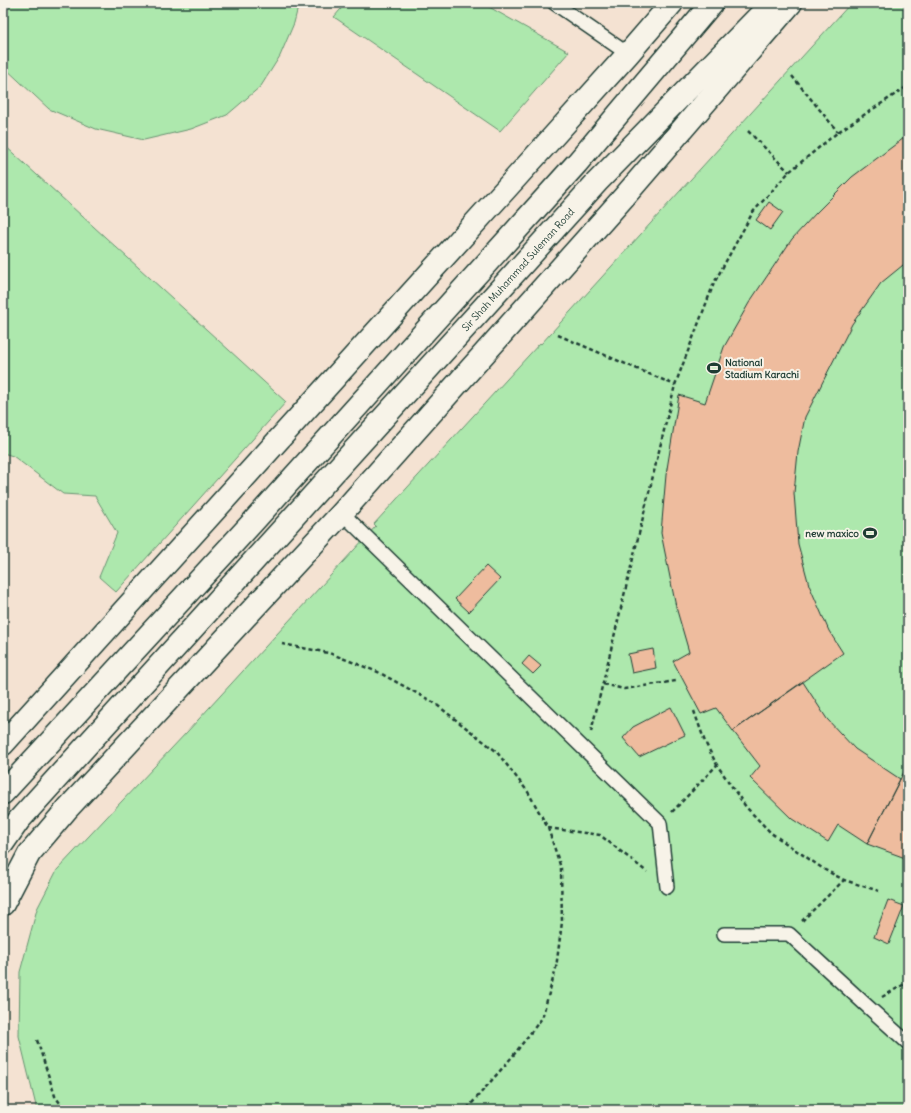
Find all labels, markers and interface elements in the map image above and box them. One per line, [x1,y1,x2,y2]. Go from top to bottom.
street label: Sir Shah Muhammad Suleman Road [459,205,577,334]
place label: National Stadium Karachi [725,356,799,381]
sports icon: National Stadium Karachi [706,360,722,376]
sports icon: new maxico [862,525,878,541]
place label: new maxico [805,527,859,540]

